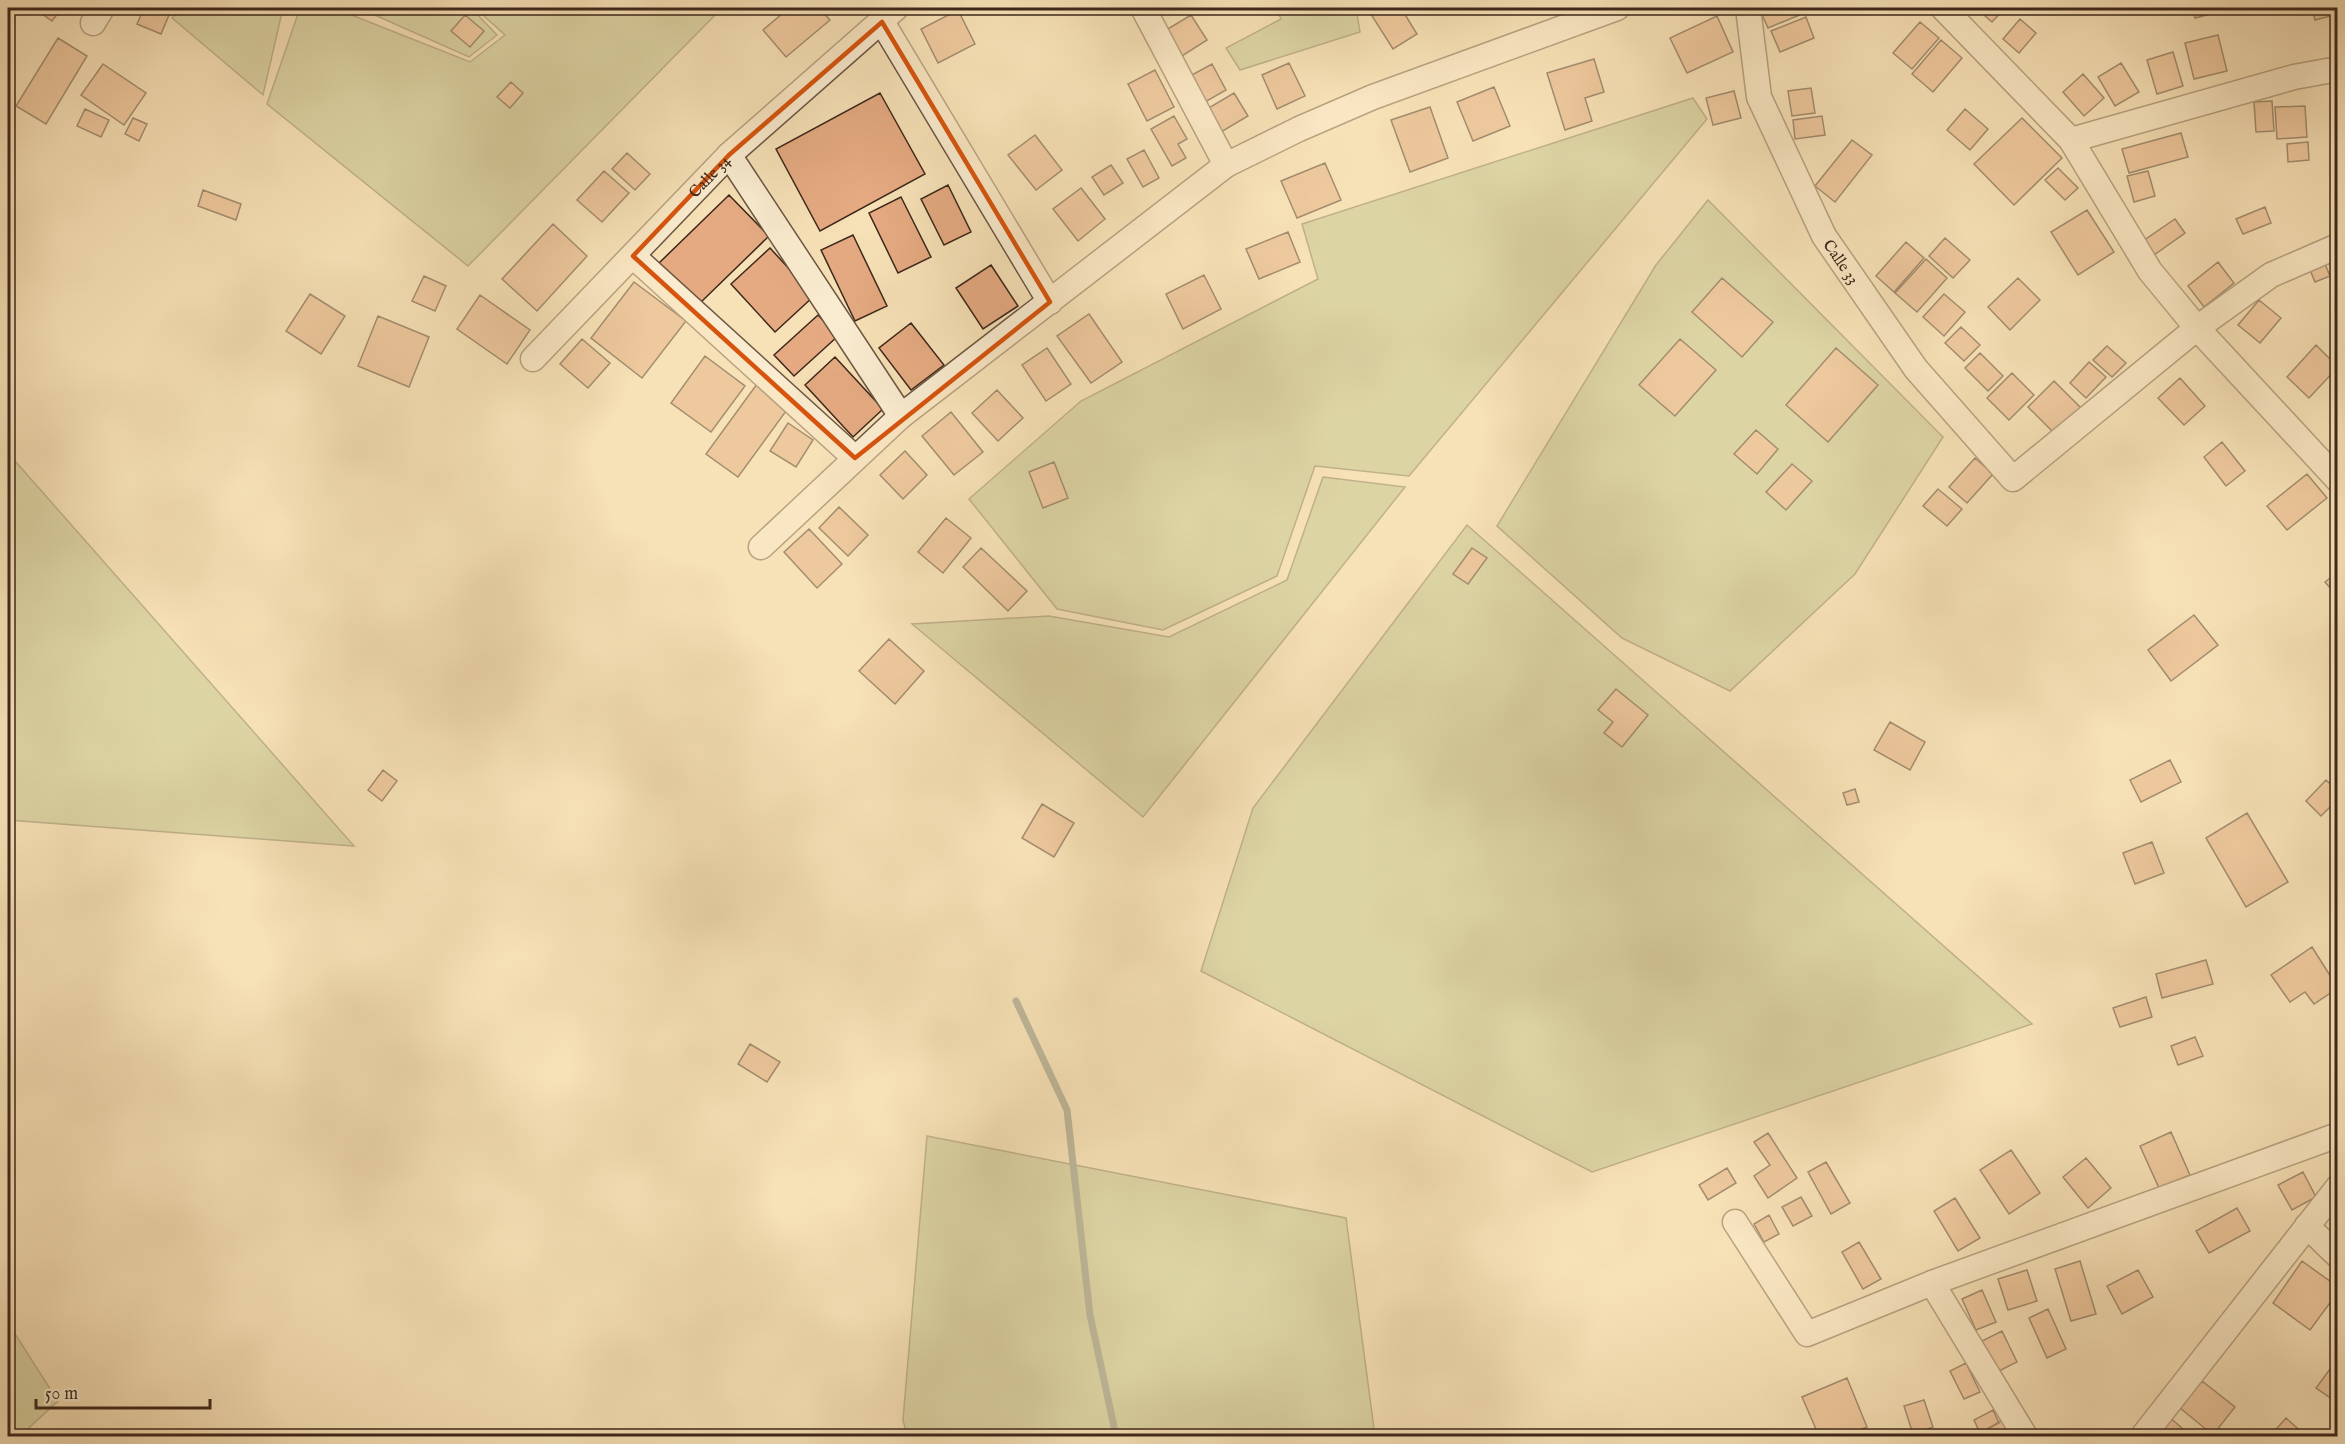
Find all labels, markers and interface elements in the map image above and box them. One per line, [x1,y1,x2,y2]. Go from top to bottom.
street label: Calle 34 [685,152,736,203]
street label: Calle 33 [1818,236,1862,289]
scale bar [36,1372,210,1410]
text: 50 m [45,1383,78,1406]

